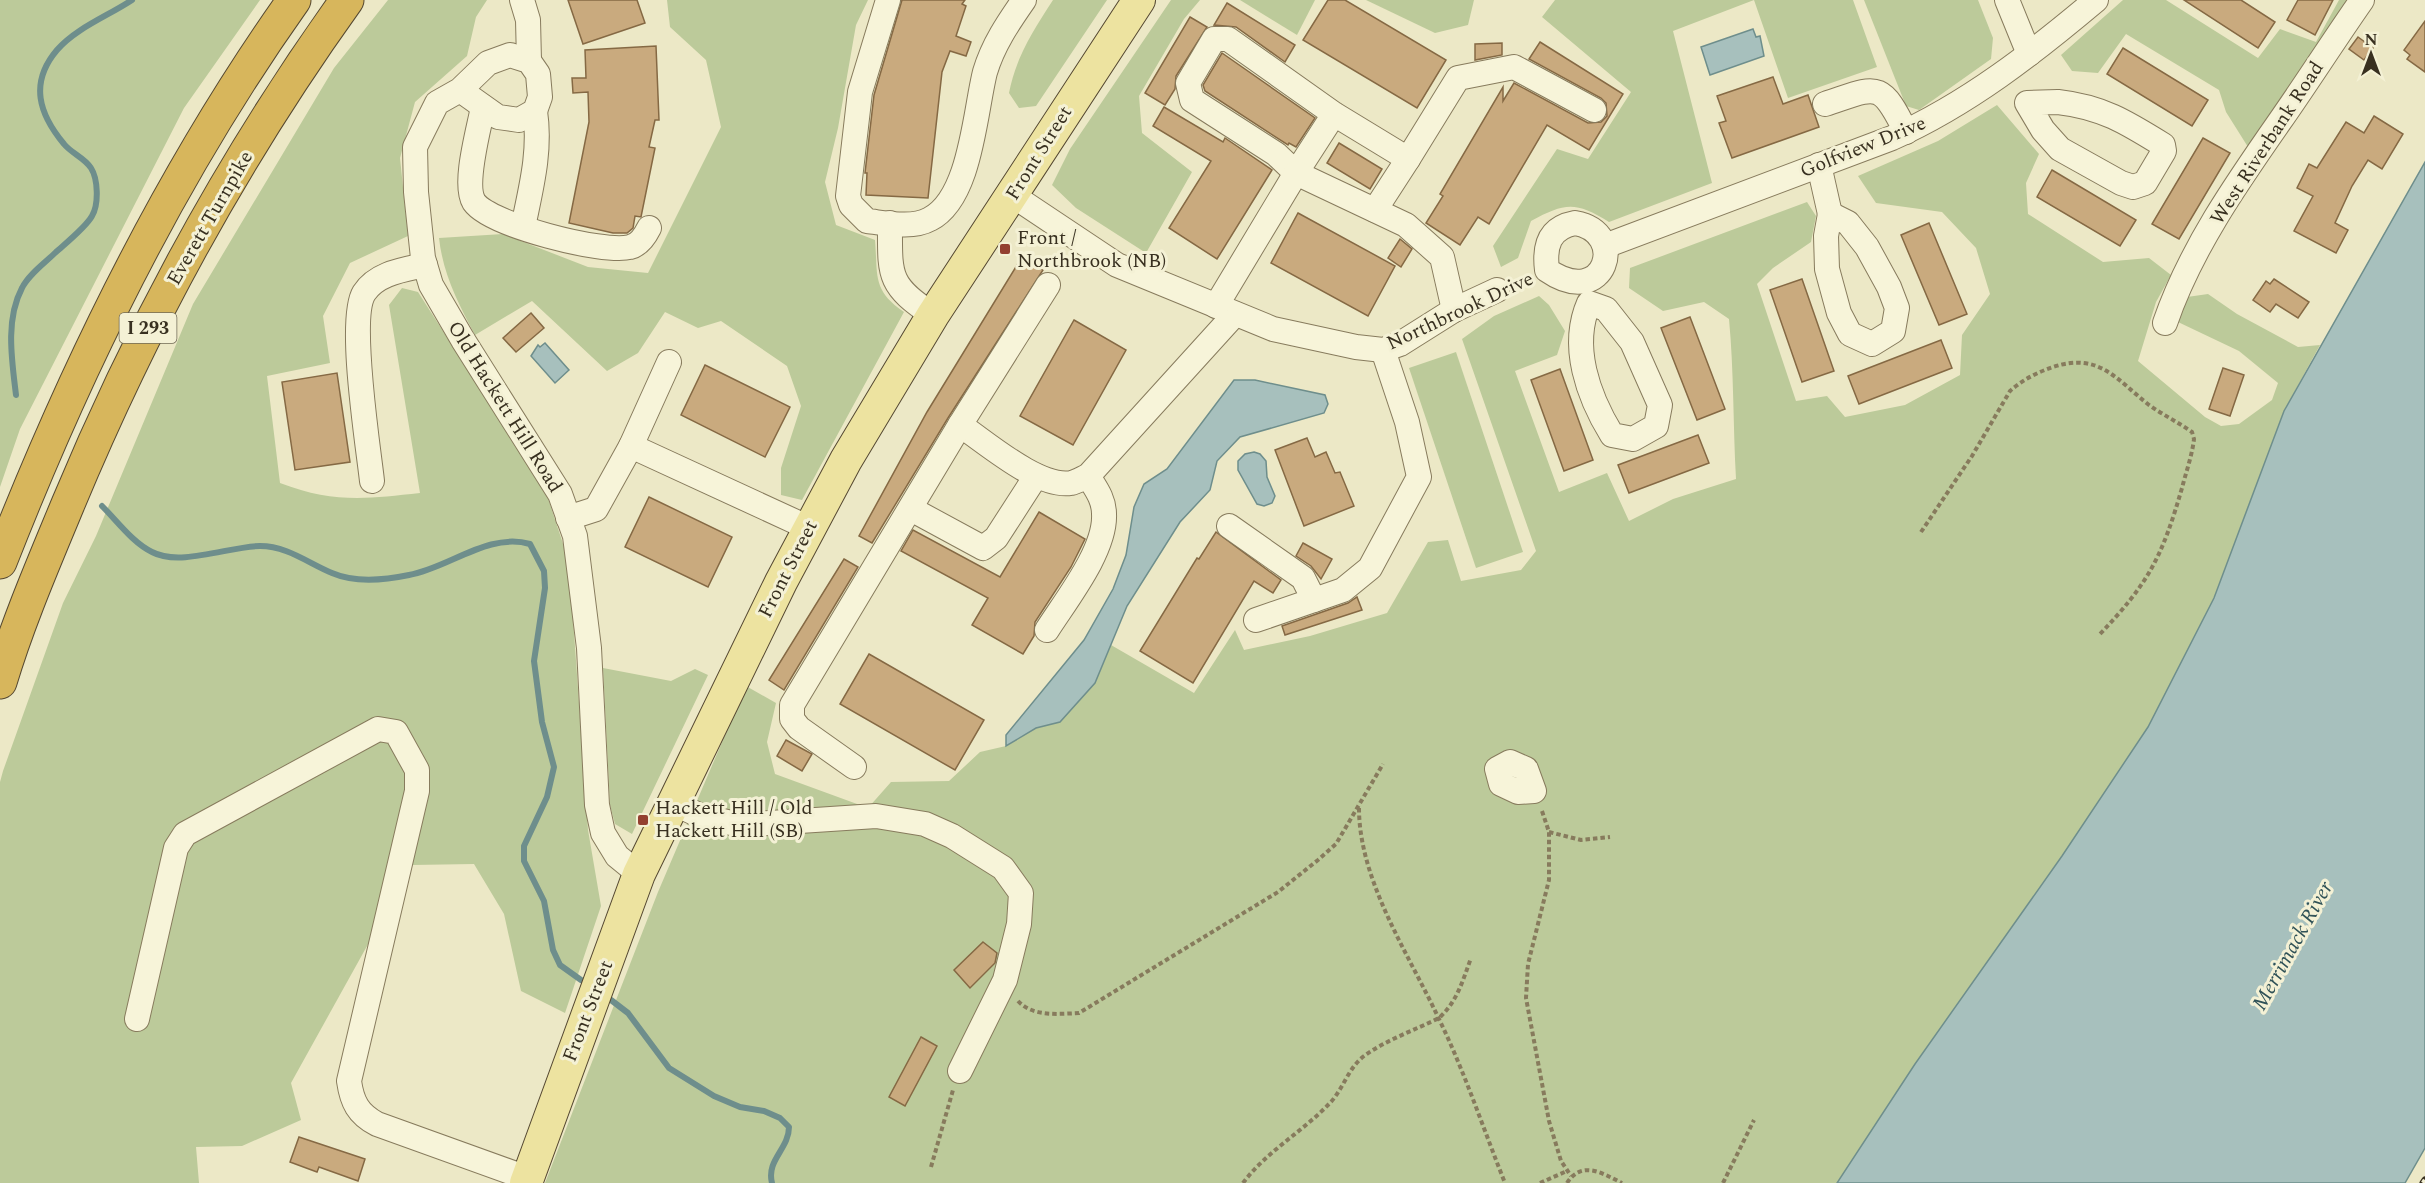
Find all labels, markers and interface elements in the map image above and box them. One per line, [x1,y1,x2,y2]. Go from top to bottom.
north arrow [2341,24,2401,84]
text: N [2364,28,2378,52]
street label: West Riverbank Road [2203,55,2331,231]
street label: Front Street [998,100,1080,206]
street label: Golfview Drive [1796,108,1930,186]
street label: Everett Turnpike [159,145,261,291]
place label: Front / Northbrook (NB) [1017,223,1166,276]
marker: Front / Northbrook (NB) [998,242,1012,256]
street label: Northbrook Drive [1382,264,1538,358]
road number: I 293 [120,313,176,343]
street label: Old Hackett Hill Road [440,315,570,499]
street label: Front Street [750,515,826,623]
place label: Hackett Hill / Old Hackett Hill (SB) [655,793,813,846]
marker: Hackett Hill / Old Hackett Hill (SB) [636,813,650,827]
water label: Merrimack River [2244,875,2342,1017]
street label: Front Street [555,956,621,1066]

